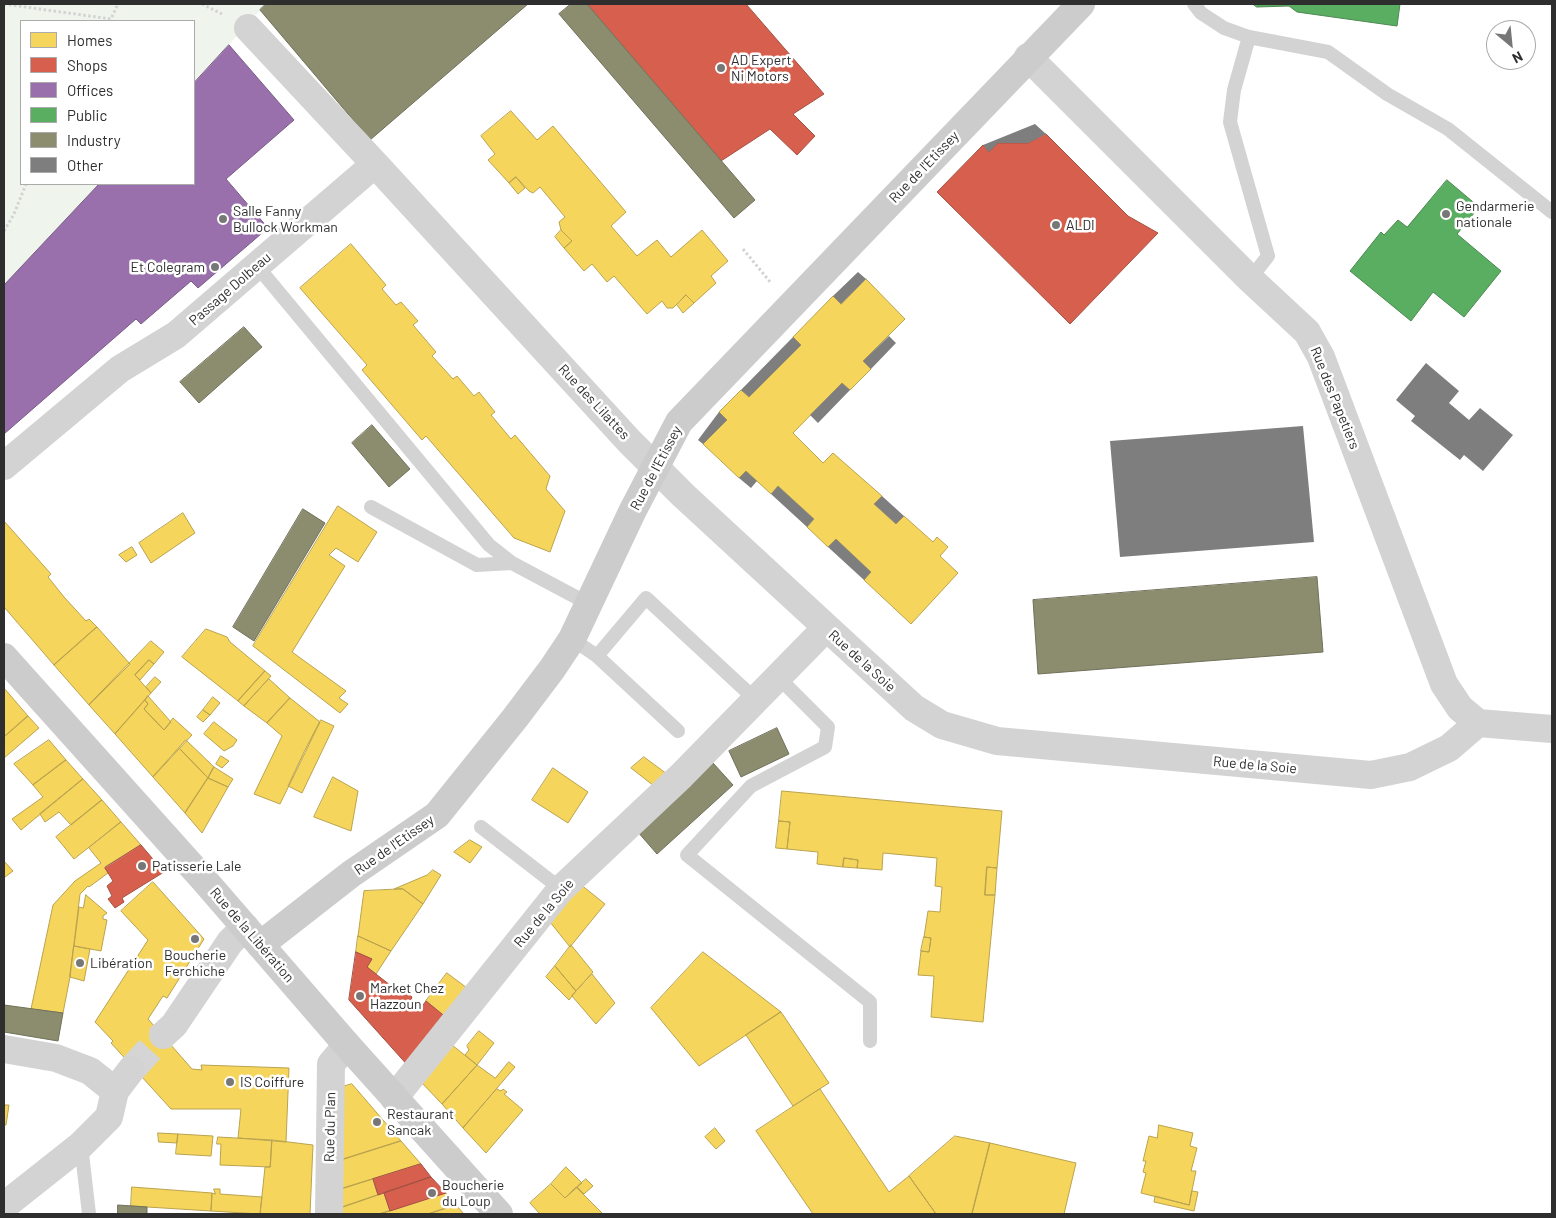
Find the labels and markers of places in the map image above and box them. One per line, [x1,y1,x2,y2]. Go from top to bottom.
place label: AD Expert Ni Motors [731,52,792,84]
marker: AD Expert Ni Motors [715,62,727,74]
place label: Gendarmerie nationale [1456,198,1534,230]
place label: Salle Fanny Bullock Workman [233,203,338,236]
marker: Gendarmerie nationale [1440,208,1452,220]
marker: Salle Fanny Bullock Workman [217,213,229,225]
place label: ALDI [1066,217,1095,233]
marker: ALDI [1050,219,1062,231]
place label: Et Colegram [131,259,205,275]
marker: Et Colegram [209,261,221,273]
place label: Patisserie Lale [152,858,241,874]
marker: Patisserie Lale [136,860,148,872]
marker: Boucherie Ferchiche [189,933,201,945]
place label: Boucherie Ferchiche [164,947,226,980]
place label: Libération [90,955,153,971]
marker: Libération [74,957,86,969]
place label: Market Chez Hazzoun [370,980,444,1012]
marker: Market Chez Hazzoun [354,990,366,1002]
place label: IS Coiffure [240,1074,304,1090]
marker: IS Coiffure [224,1076,236,1088]
place label: Restaurant Sancak [387,1106,454,1138]
marker: Restaurant Sancak [371,1116,383,1128]
place label: Boucherie du Loup [442,1177,504,1210]
marker: Boucherie du Loup [426,1187,438,1199]

